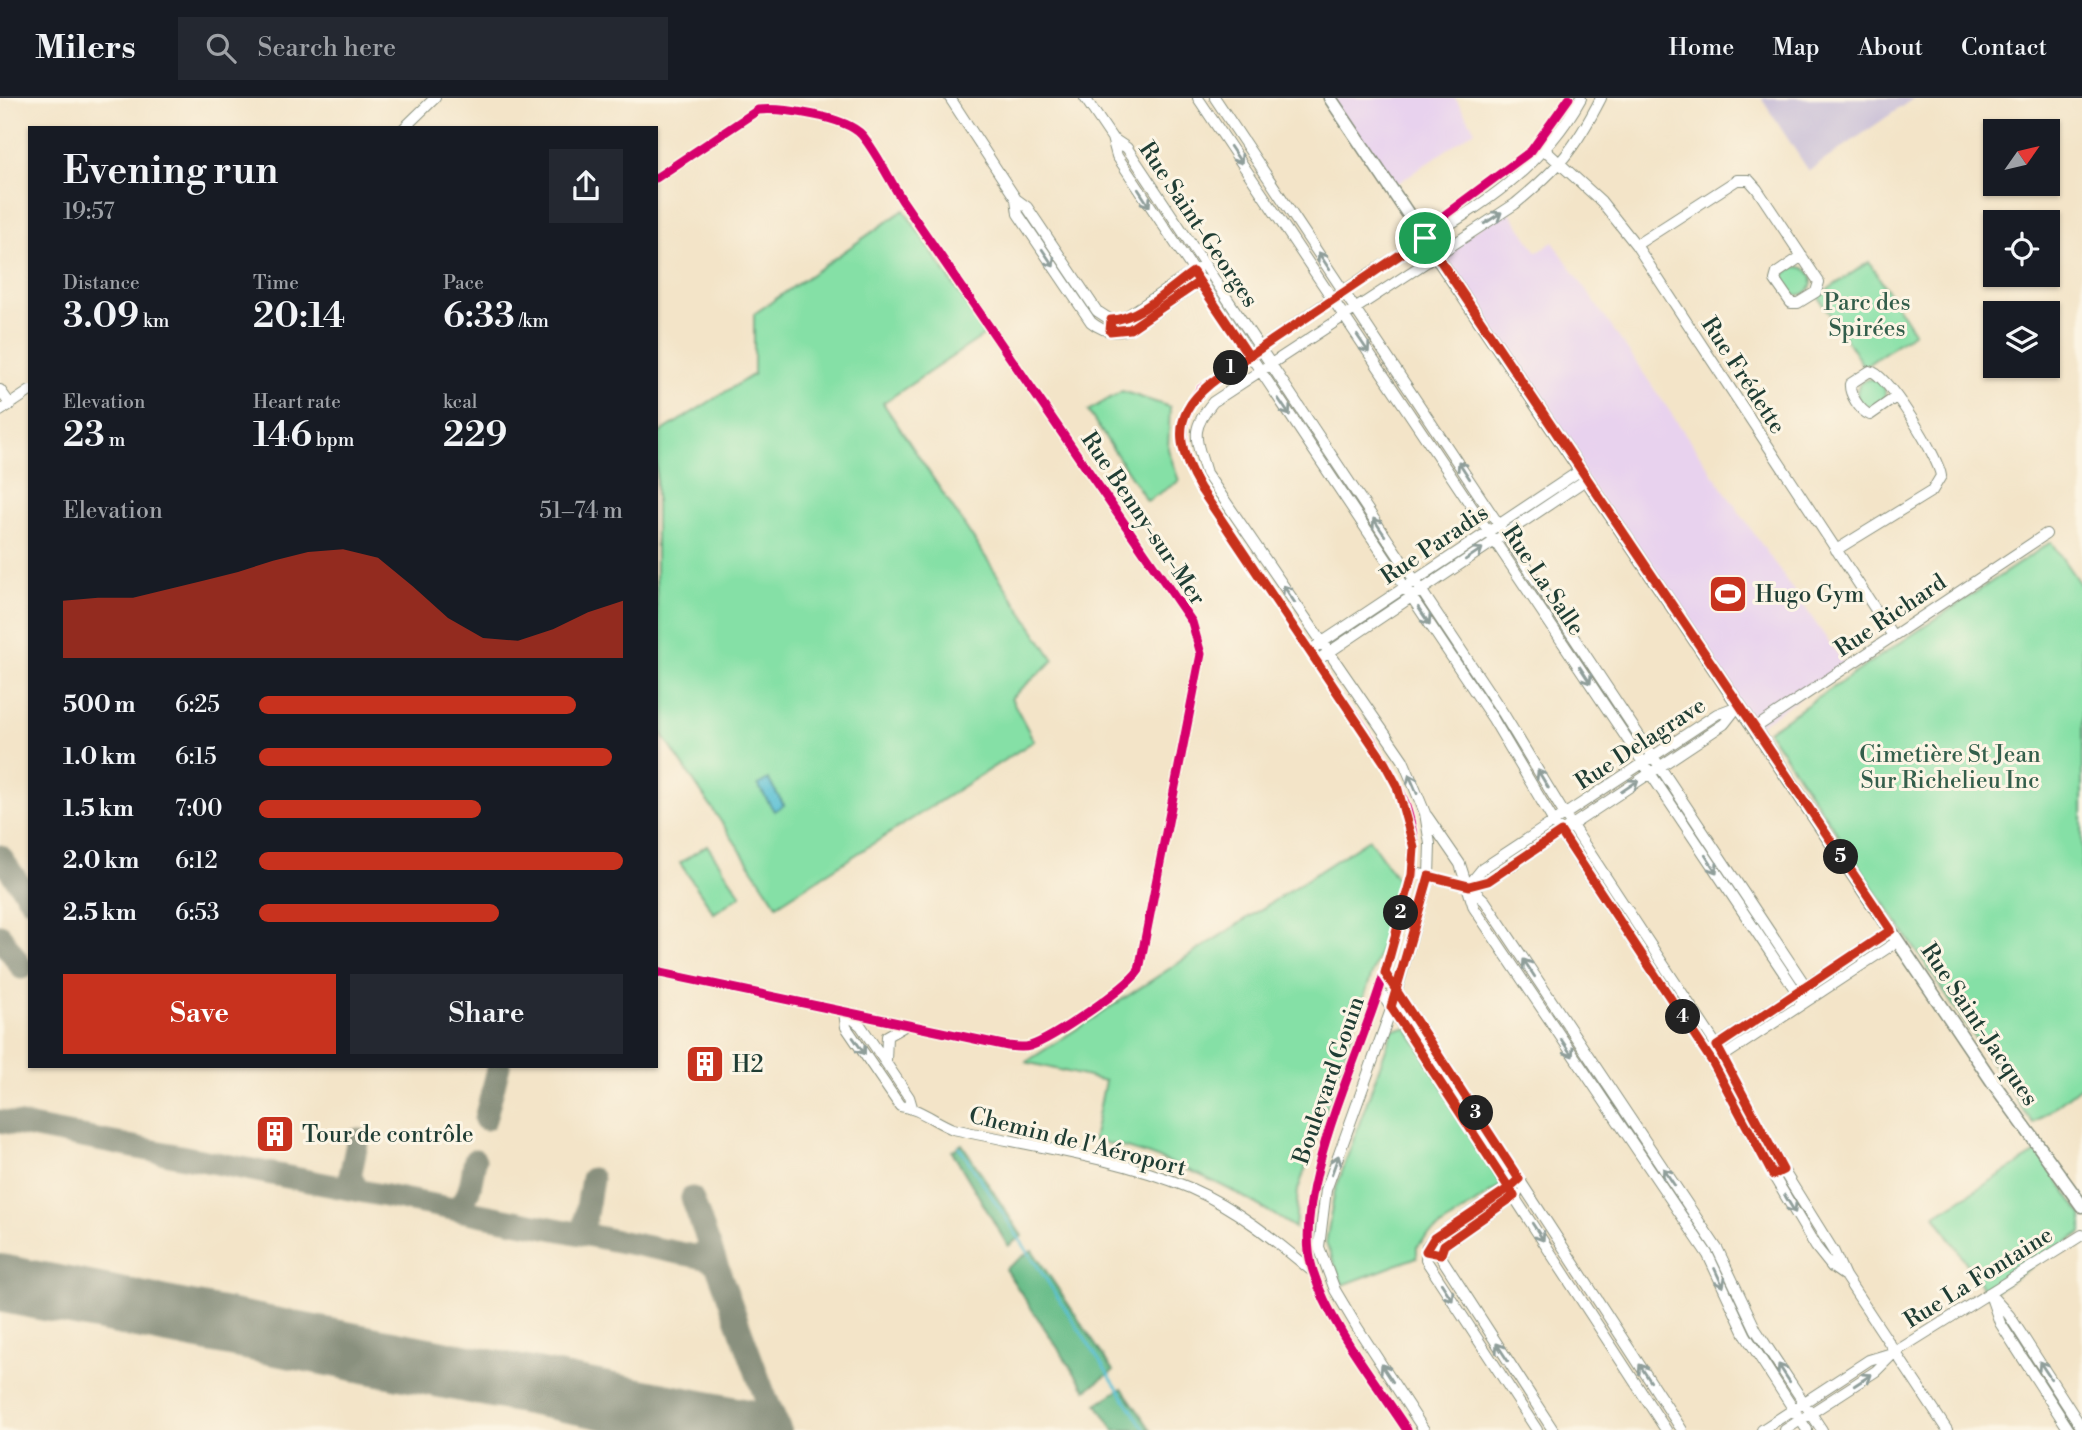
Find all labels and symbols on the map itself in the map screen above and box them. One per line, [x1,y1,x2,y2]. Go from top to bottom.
north arrow [1983,119,2060,196]
street label: Rue Saint-Georges [1132,136,1264,313]
one-way arrow [1229,145,1244,164]
one-way arrow [1137,187,1151,207]
pin [1395,208,1455,268]
one-way arrow [1483,211,1503,225]
one-way arrow [1040,248,1055,267]
one-way arrow [1317,252,1331,271]
park label: Parc des Spirées [1824,289,1910,343]
street label: Rue Frédette [1695,312,1791,439]
one-way arrow [1356,333,1370,353]
pin: 1 [1214,350,1248,386]
one-way arrow [1276,397,1291,416]
street label: Rue Benny-sur-Mer [1075,427,1212,611]
one-way arrow [1457,461,1472,480]
street label: Rue Paradis [1375,499,1494,591]
one-way arrow [1371,518,1386,537]
street label: Rue La Salle [1496,520,1590,641]
one-way arrow [1464,547,1484,561]
street label: Rue Richard [1829,568,1952,663]
sports icon: Hugo Gym [1707,573,1749,615]
place label: Hugo Gym [1755,581,1864,609]
one-way arrow [1282,585,1296,604]
one-way arrow [1417,606,1431,626]
one-way arrow [1578,665,1592,684]
street label: Rue Delagrave [1570,691,1711,796]
park label: Cimetière St Jean Sur Richelieu Inc [1859,741,2041,795]
one-way arrow [1536,769,1550,789]
one-way arrow [1406,774,1419,795]
one-way arrow [1620,779,1640,793]
pin: 5 [1824,840,1858,874]
one-way arrow [1704,854,1718,874]
pin: 2 [1384,896,1418,930]
street label: Rue Saint-Jacques [1914,938,2044,1111]
one-way arrow [1522,959,1536,978]
street label: Boulevard Gouin [1287,993,1371,1169]
pin: 4 [1666,1000,1700,1034]
one-way arrow [852,1036,866,1055]
one-way arrow [1560,1038,1574,1057]
building icon: H2 [684,1043,726,1085]
place label: H2 [732,1051,764,1079]
pin: 3 [1458,1096,1494,1130]
street label: Chemin de l'Aéroport [966,1101,1189,1183]
building icon: Tour de contrôle [254,1113,296,1155]
place label: Tour de contrôle [302,1121,474,1149]
one-way arrow [1330,1155,1342,1177]
one-way arrow [1662,1168,1676,1187]
one-way arrow [1784,1194,1798,1214]
street label: Rue La Fontaine [1899,1221,2058,1335]
one-way arrow [1531,1222,1545,1242]
one-way arrow [1713,1267,1726,1288]
one-way arrow [1440,1281,1454,1301]
one-way arrow [1495,1343,1509,1363]
one-way arrow [2037,1361,2051,1381]
one-way arrow [1637,1363,1651,1383]
one-way arrow [1379,1364,1394,1383]
one-way arrow [1777,1364,1792,1383]
one-way arrow [1852,1372,1872,1386]

